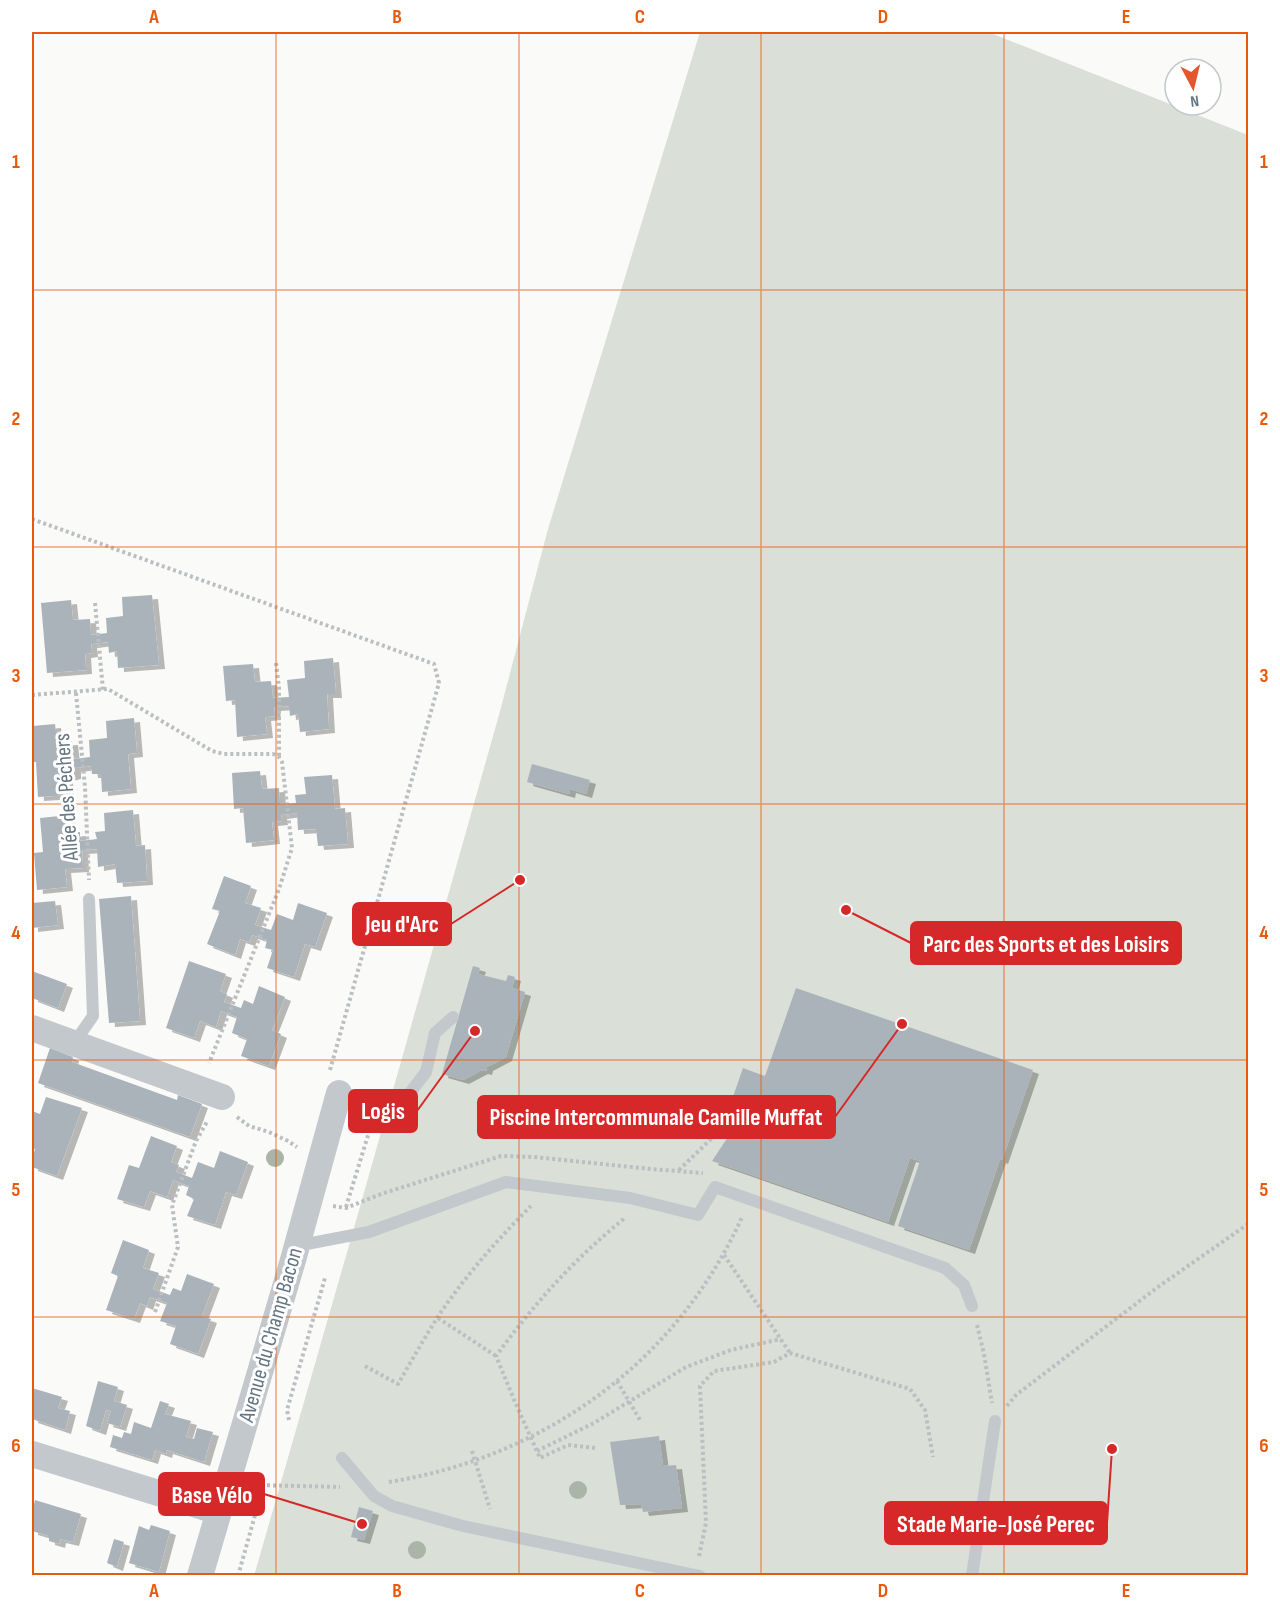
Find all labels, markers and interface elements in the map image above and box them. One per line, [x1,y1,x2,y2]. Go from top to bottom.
text: A [148,5,159,29]
text: B [392,5,402,29]
text: C [635,5,645,29]
text: D [878,5,888,29]
text: E [1122,5,1130,29]
north arrow [1163,57,1223,117]
text: N [1189,90,1200,110]
text: 1 [12,150,20,174]
text: 1 [1260,150,1268,174]
text: 2 [12,407,20,431]
text: 2 [1260,407,1268,431]
text: 3 [12,664,21,688]
text: 3 [1260,664,1269,688]
street label: Allée des Péchers [49,732,85,863]
callout: Jeu d'Arc [353,903,451,945]
text: Jeu d'Arc [364,910,439,939]
text: 4 [11,921,21,945]
text: 4 [1259,921,1269,945]
callout: Parc des Sports et des Loisirs [911,922,1181,964]
text: Parc des Sports et des Loisirs [923,930,1169,959]
callout: Logis [349,1090,417,1132]
callout: Piscine Intercommunale Camille Muffat [478,1096,835,1138]
text: Logis [361,1097,405,1126]
text: Piscine Intercommunale Camille Muffat [490,1103,822,1132]
text: 5 [12,1178,21,1202]
text: 5 [1260,1178,1269,1202]
street label: Avenue du Champ Bacon [233,1245,309,1426]
text: 6 [11,1434,21,1458]
text: 6 [1259,1434,1269,1458]
callout: Base Vélo [159,1473,264,1515]
text: Base Vélo [171,1481,253,1510]
callout: Stade Marie-José Perec [885,1502,1107,1544]
text: Stade Marie-José Perec [897,1510,1095,1539]
text: A [148,1579,159,1603]
text: B [392,1579,402,1603]
text: C [635,1579,645,1603]
text: D [878,1579,888,1603]
text: E [1122,1579,1130,1603]

